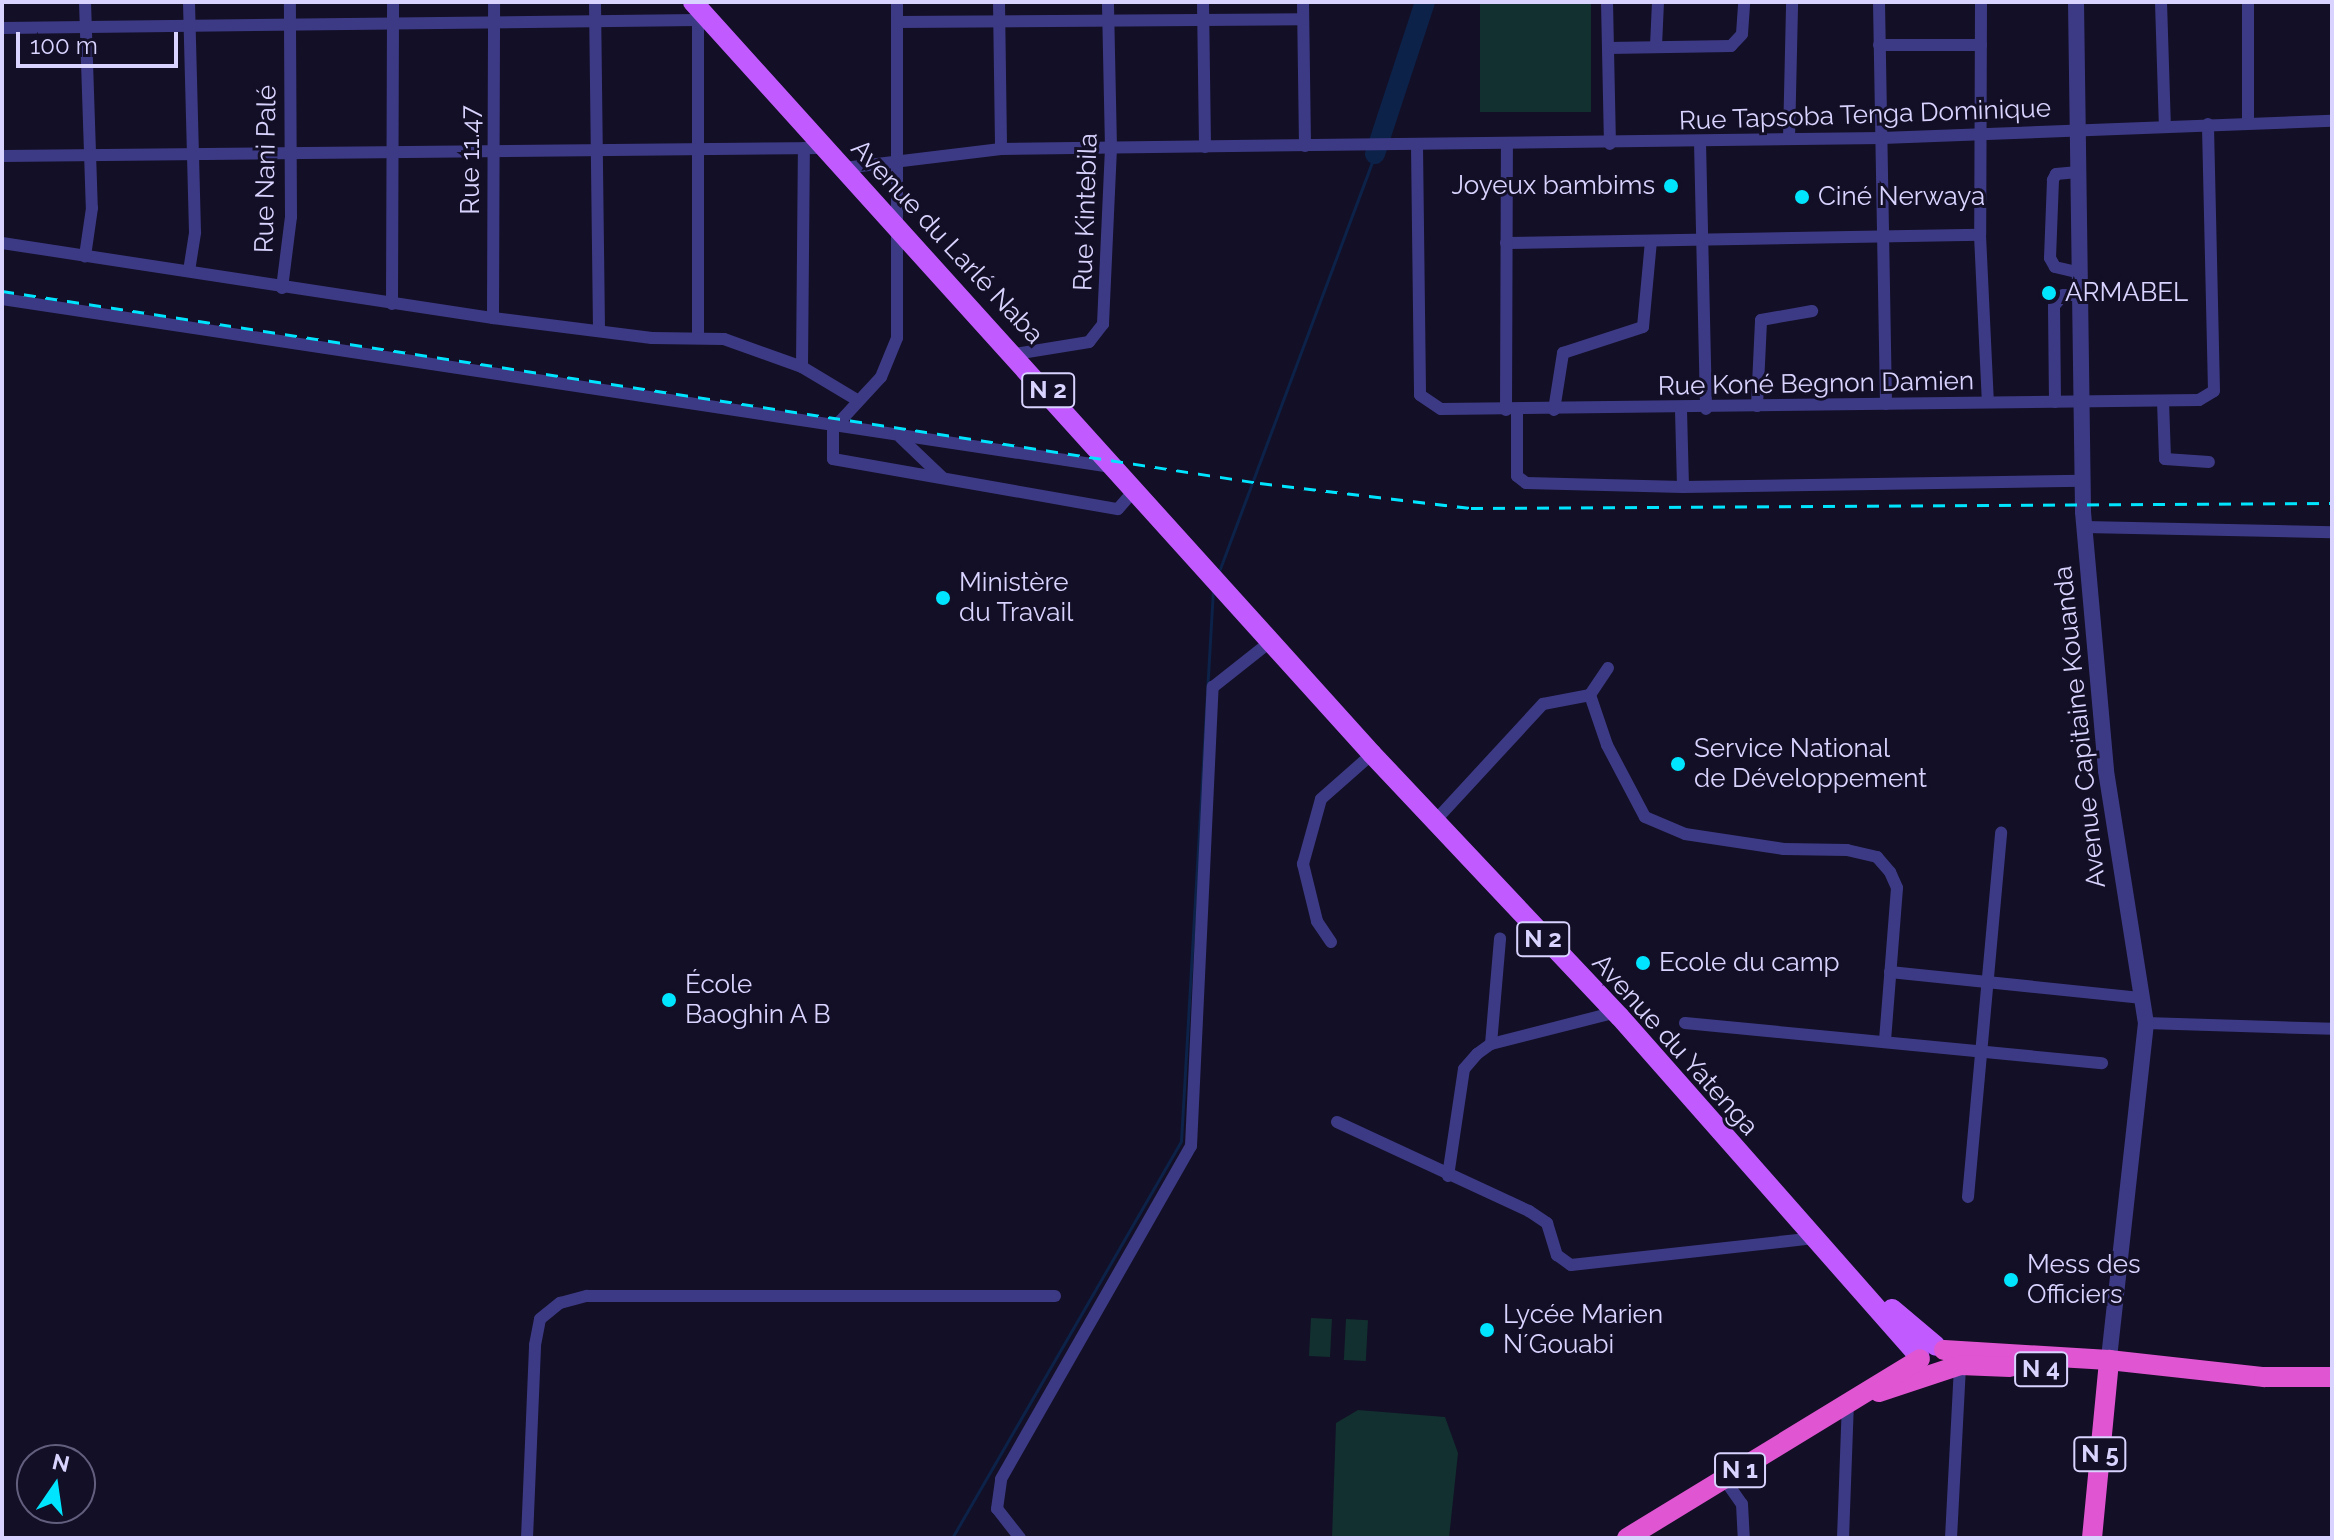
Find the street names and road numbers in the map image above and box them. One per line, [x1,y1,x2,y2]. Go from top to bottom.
street label: Rue Nani Palé [249,85,283,253]
street label: Rue Tapsoba Tenga Dominique [1678,93,2052,137]
street label: Rue 11.47 [455,105,487,215]
street label: Rue Kintebila [1068,132,1104,292]
street label: Avenue du Larlé Naba [844,133,1050,351]
street label: Rue Koné Begnon Damien [1658,366,1974,402]
road number: N 2 [1020,370,1076,410]
street label: Avenue Capitaine Kouanda [2048,564,2112,890]
road number: N 2 [1515,919,1571,959]
street label: Avenue du Yatenga [1585,948,1765,1142]
road number: N 4 [2013,1349,2069,1389]
road number: N 5 [2072,1434,2128,1474]
road number: N 1 [1714,1450,1766,1490]

